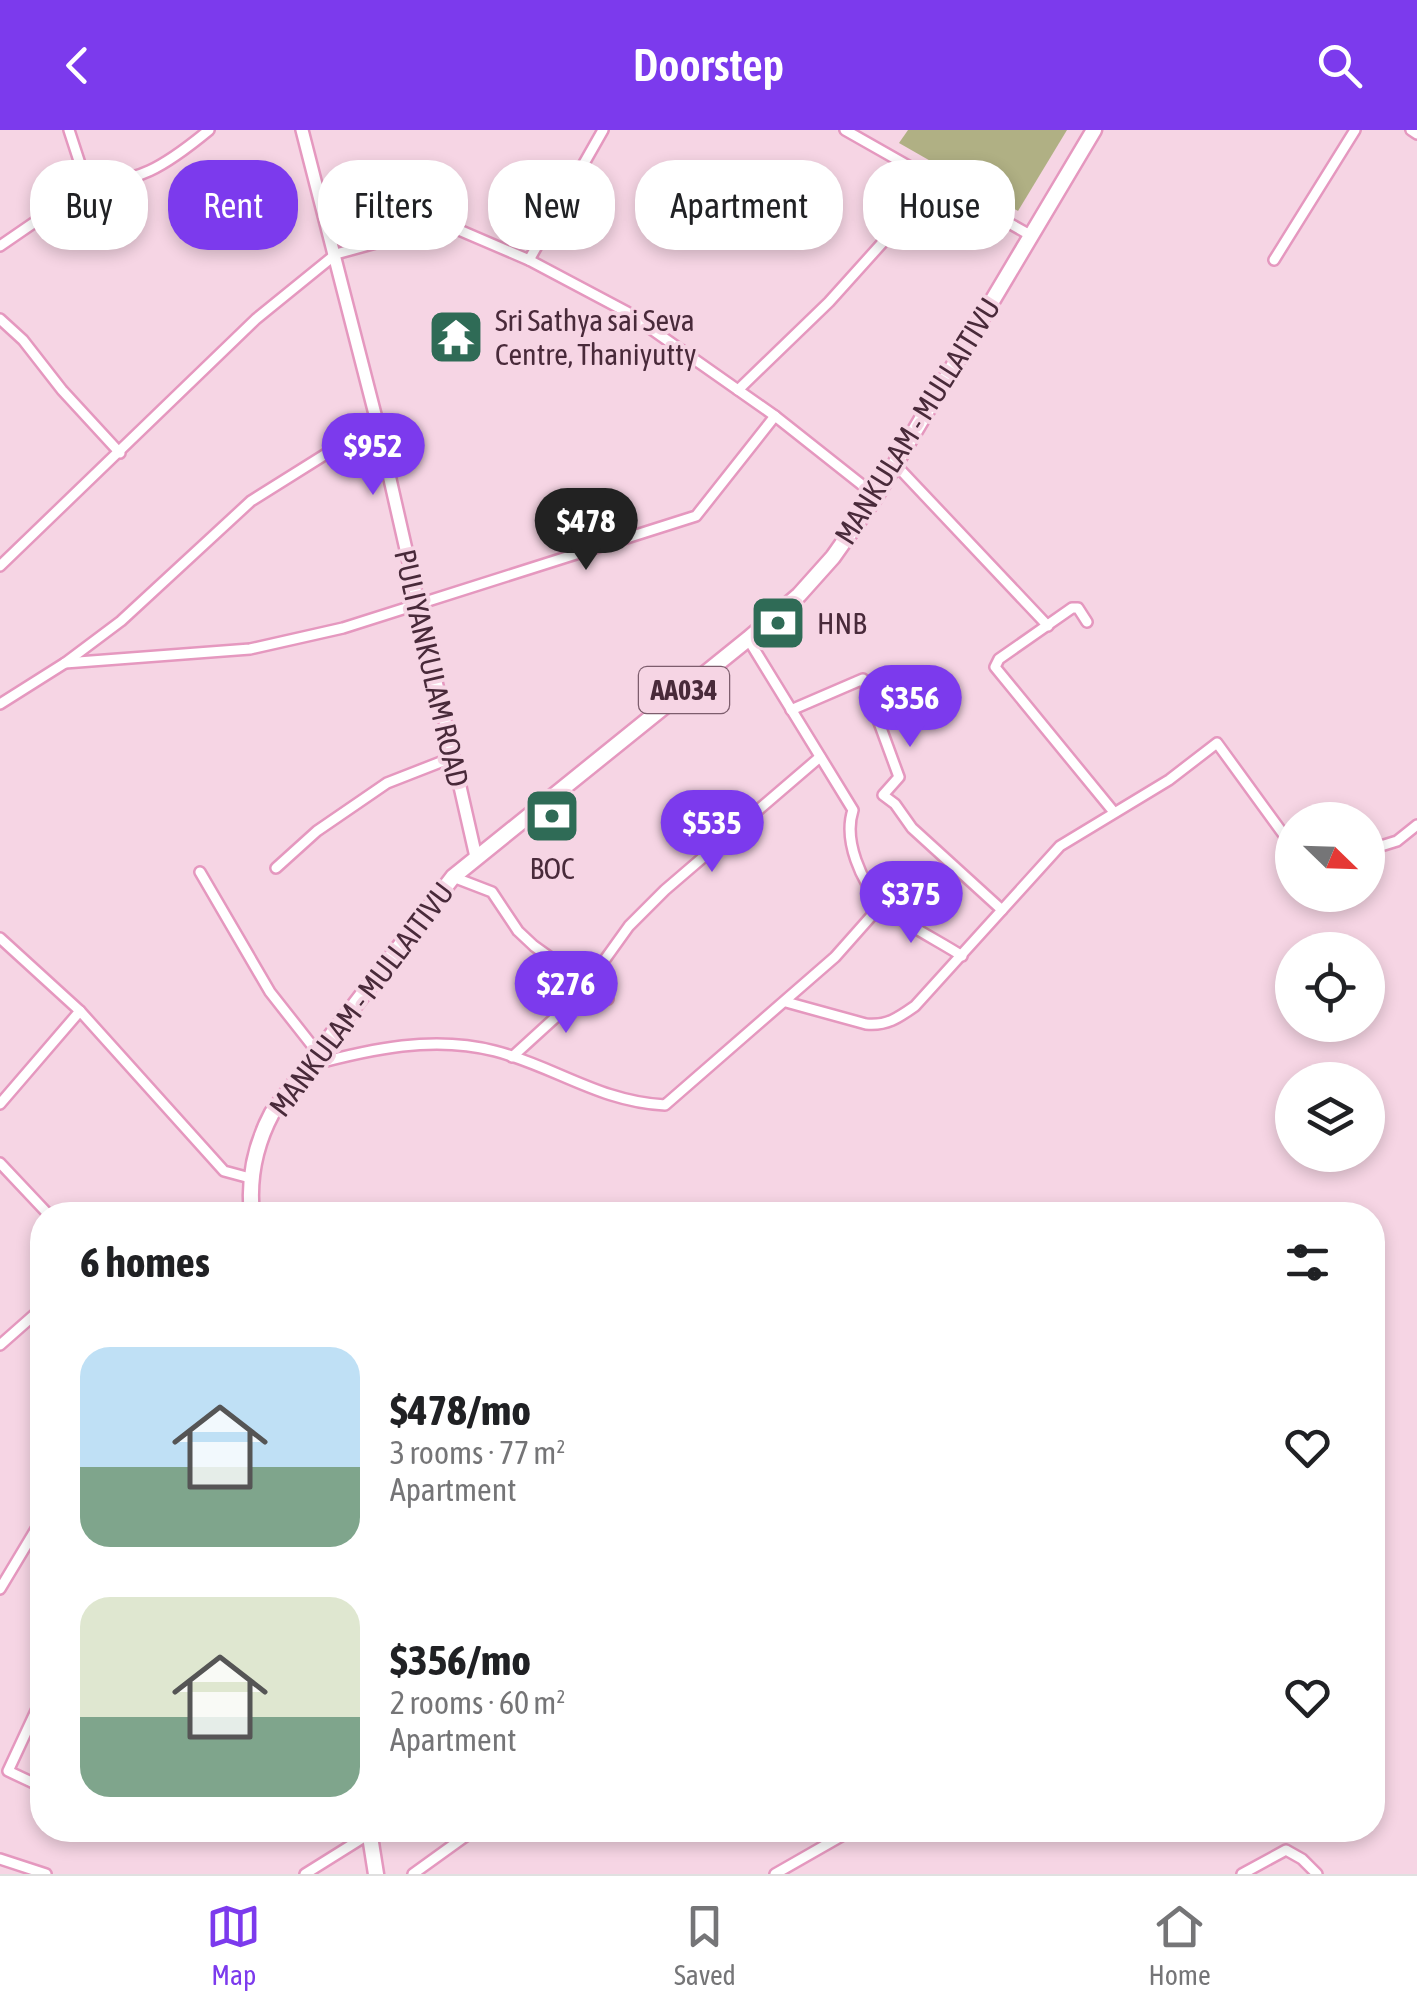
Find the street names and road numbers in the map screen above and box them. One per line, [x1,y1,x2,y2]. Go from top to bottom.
street label: MANKULAM - MULLAITIVU [827,292,1007,550]
street label: PULIYANKULAM ROAD [388,546,476,790]
road number: AA034 [639,667,729,713]
street label: MANKULAM - MULLAITIVU [262,876,460,1122]

